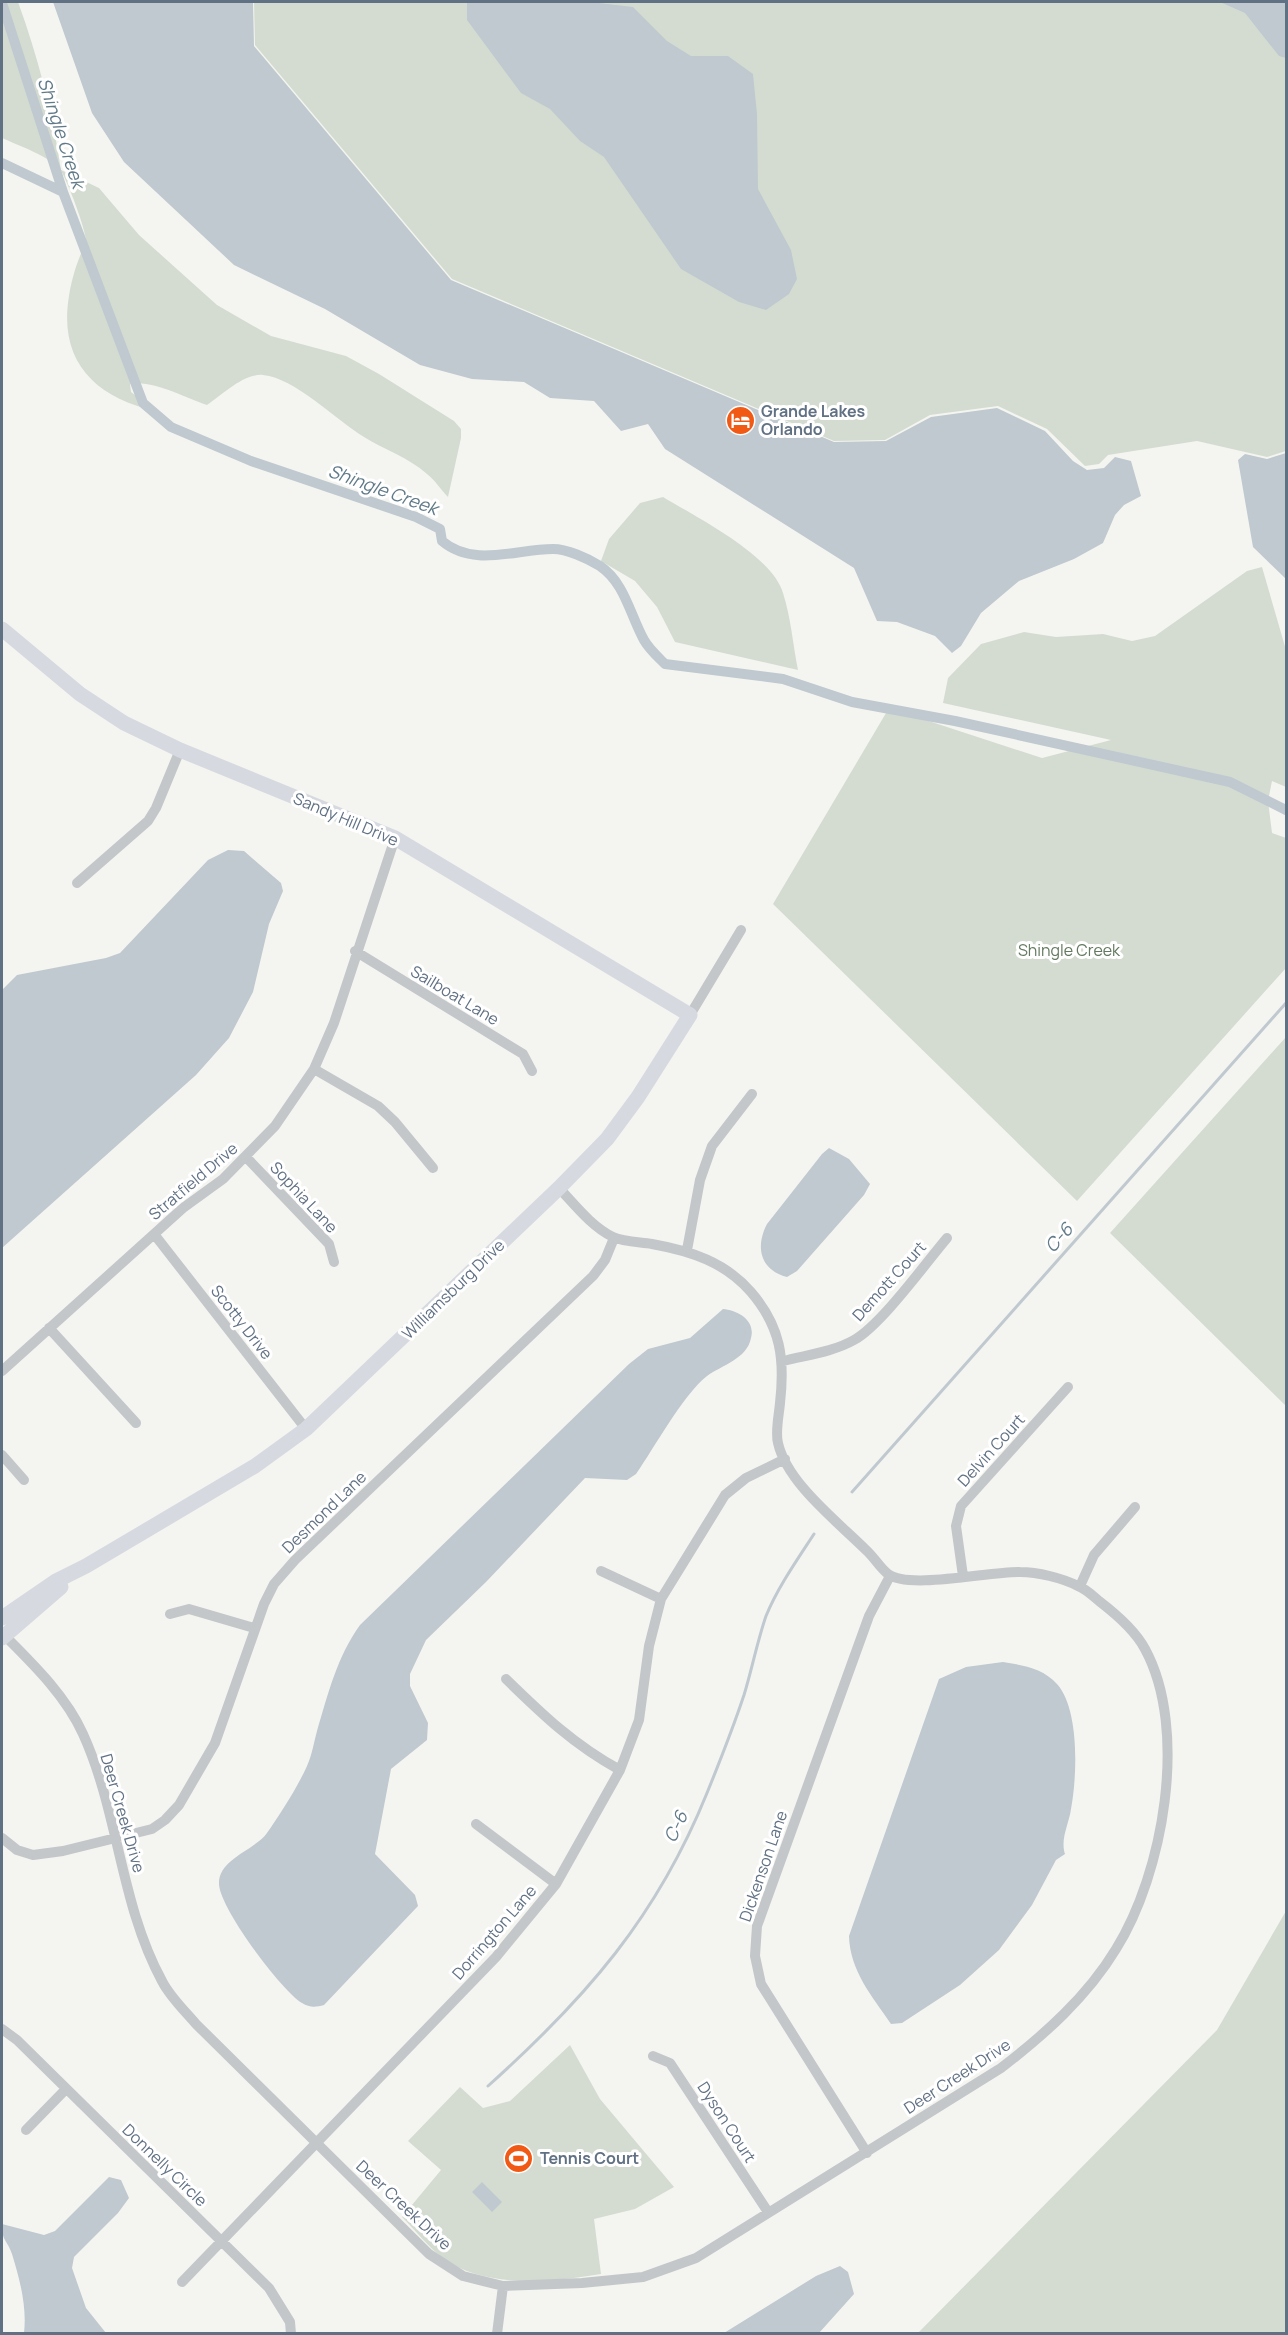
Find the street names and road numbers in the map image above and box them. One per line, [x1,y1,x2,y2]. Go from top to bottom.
street label: Sandy Hill Drive [290,787,402,851]
street label: Sailboat Lane [407,960,503,1030]
street label: Stratfield Drive [144,1137,242,1225]
street label: Sophia Lane [265,1157,343,1237]
street label: Williamsburg Drive [397,1234,509,1344]
street label: Demott Court [847,1236,931,1326]
street label: Scotty Drive [206,1280,278,1364]
street label: Delvin Court [952,1409,1030,1491]
street label: Desmond Lane [277,1466,371,1558]
street label: Deer Creek Drive [96,1751,150,1875]
street label: Dickenson Lane [734,1808,792,1924]
street label: Dorrington Lane [447,1880,541,1984]
street label: Deer Creek Drive [900,2033,1014,2119]
street label: Dyson Court [693,2077,761,2167]
street label: Donnelly Circle [118,2119,212,2211]
street label: Deer Creek Drive [352,2155,456,2255]

